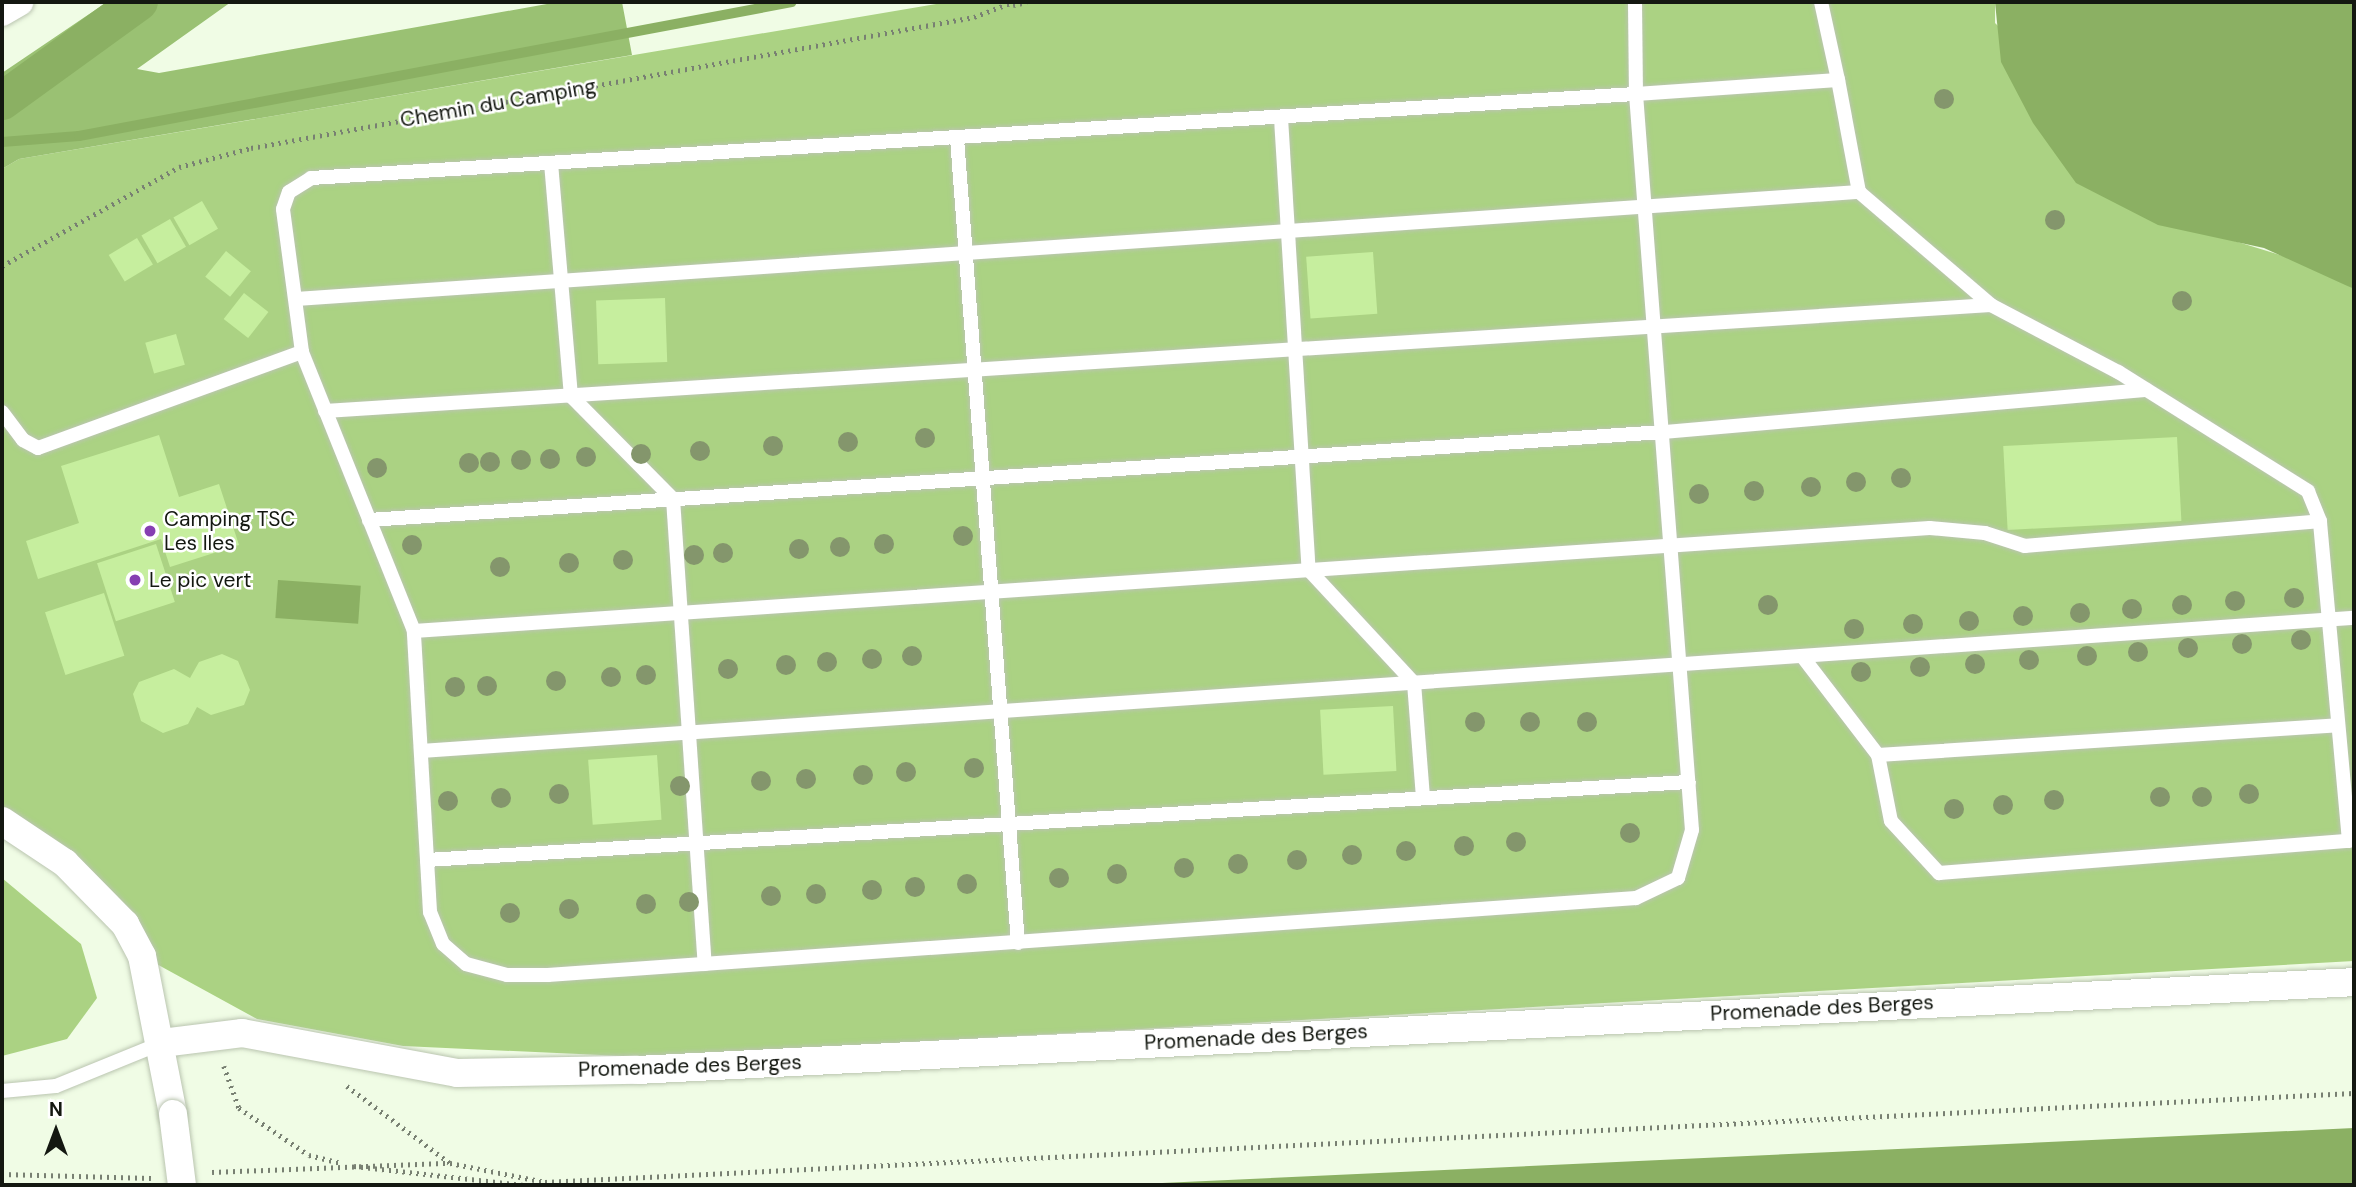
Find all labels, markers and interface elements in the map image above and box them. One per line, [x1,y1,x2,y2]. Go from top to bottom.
street label: Chemin du Camping [398,73,598,133]
place label: Camping TSC Les Iles [164,506,295,556]
marker: Camping TSC Les Iles [142,523,158,539]
place label: Le pic vert [149,567,251,593]
marker: Le pic vert [127,572,143,588]
street label: Promenade des Berges [1710,990,1934,1026]
street label: Promenade des Berges [1144,1019,1368,1055]
street label: Promenade des Berges [578,1050,802,1082]
north arrow [21,1096,91,1166]
text: N [49,1097,63,1122]

